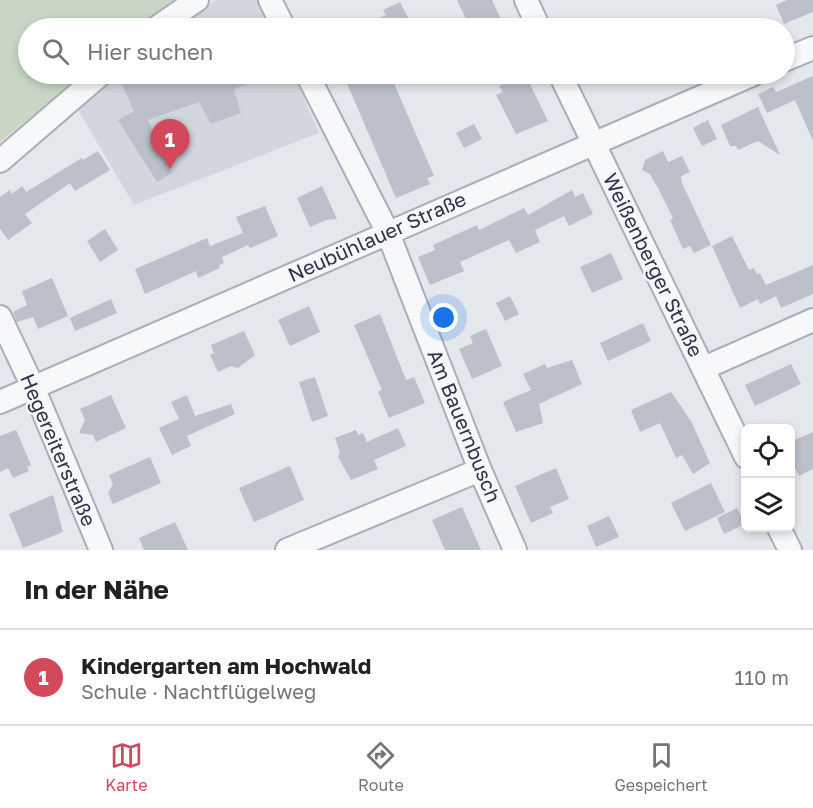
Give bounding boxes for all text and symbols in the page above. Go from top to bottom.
search box [18,18,795,84]
icon: search [39,35,72,68]
text: Hier suchen [87,38,213,65]
pin: 1 [150,120,190,169]
street label: Weißenberger Straße [599,169,709,360]
street label: Neubühlauer Straße [284,186,469,286]
your location [429,303,458,332]
street label: Am Bauernbusch [423,346,507,506]
street label: Hegereiterstraße [16,370,102,529]
map controls [741,424,795,532]
button: locate [741,424,795,478]
button: layers [741,478,795,532]
text: In der Nähe [24,574,169,605]
text: Kindergarten am Hochwald [81,652,371,679]
text: 1 [38,665,49,689]
text: 110 m [735,665,789,689]
text: Schule · Nachtflügelweg [81,679,316,703]
tab: Karte [105,739,147,795]
tab: Route [358,739,404,795]
tab: Gespeichert [614,739,708,795]

